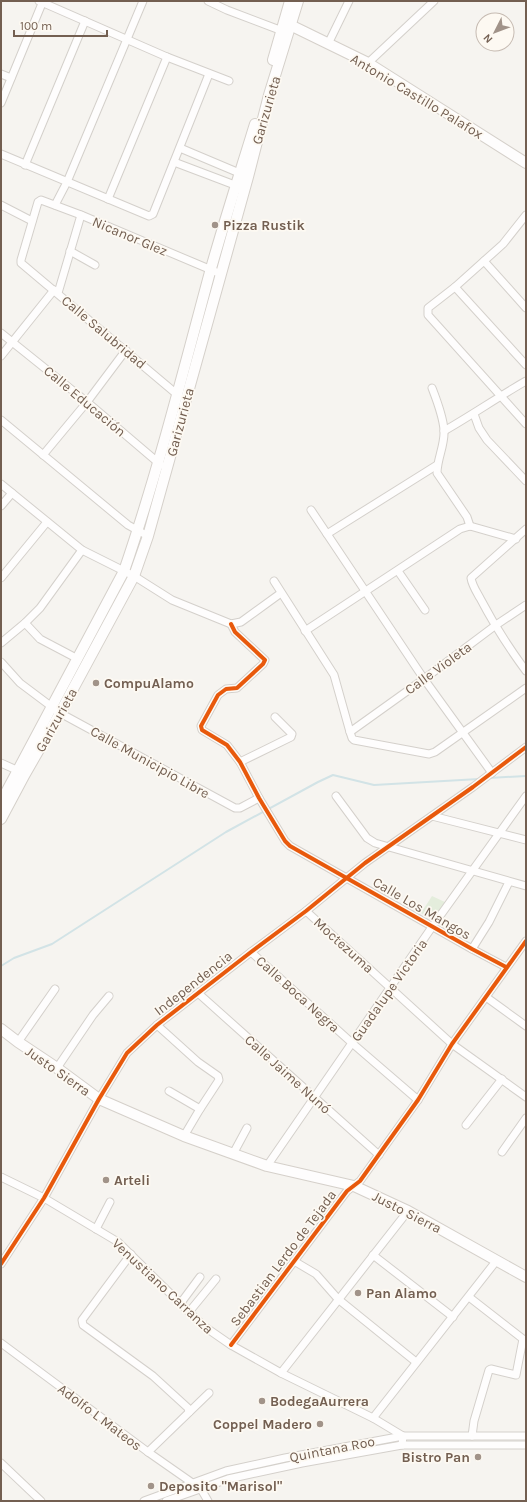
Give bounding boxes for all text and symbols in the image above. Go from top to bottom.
scale bar [14,12,107,38]
north arrow [475,12,515,52]
text: 100 m [20,19,52,33]
text: N [480,31,495,46]
street label: Antonio Castillo Palafox [347,50,486,143]
street label: Garizurieta [249,74,284,146]
street label: Nicanor Glez [90,213,170,260]
place label: Pizza Rustik [223,217,306,234]
marker: Pizza Rustik [210,220,220,230]
street label: Calle Salubridad [58,292,149,373]
street label: Calle Educación [40,362,129,441]
street label: Garizurieta [163,386,198,458]
street label: Calle Violeta [402,638,475,698]
place label: CompuAlamo [104,675,194,692]
marker: CompuAlamo [91,678,101,688]
street label: Garizurieta [32,685,81,755]
street label: Calle Municipio Libre [87,723,212,802]
street label: Calle Los Mangos [370,873,474,943]
street label: Moctezuma [310,914,377,977]
street label: Guadalupe Victoria [348,936,431,1045]
street label: Independencia [151,948,236,1019]
street label: Calle Boca Negra [252,952,343,1036]
street label: Calle Jaime Nunó [241,1031,334,1117]
street label: Justo Sierra [22,1043,93,1100]
place label: Arteli [114,1172,150,1189]
marker: Arteli [101,1175,111,1185]
street label: Sebastian Lerdo de Tejada [227,1187,340,1330]
street label: Justo Sierra [369,1188,444,1237]
street label: Venustiano Carranza [108,1235,217,1338]
place label: Pan Alamo [366,1285,437,1302]
marker: Pan Alamo [353,1288,363,1298]
street label: Adolfo L Mateos [54,1380,145,1454]
place label: BodegaAurrera [270,1393,369,1410]
marker: BodegaAurrera [257,1396,267,1406]
place label: Coppel Madero [213,1416,312,1433]
marker: Coppel Madero [315,1419,325,1429]
street label: Quintana Roo [288,1433,376,1466]
place label: Bistro Pan [401,1449,470,1466]
marker: Bistro Pan [473,1452,483,1462]
place label: Deposito "Marisol" [159,1478,282,1495]
marker: Deposito "Marisol" [146,1481,156,1491]

